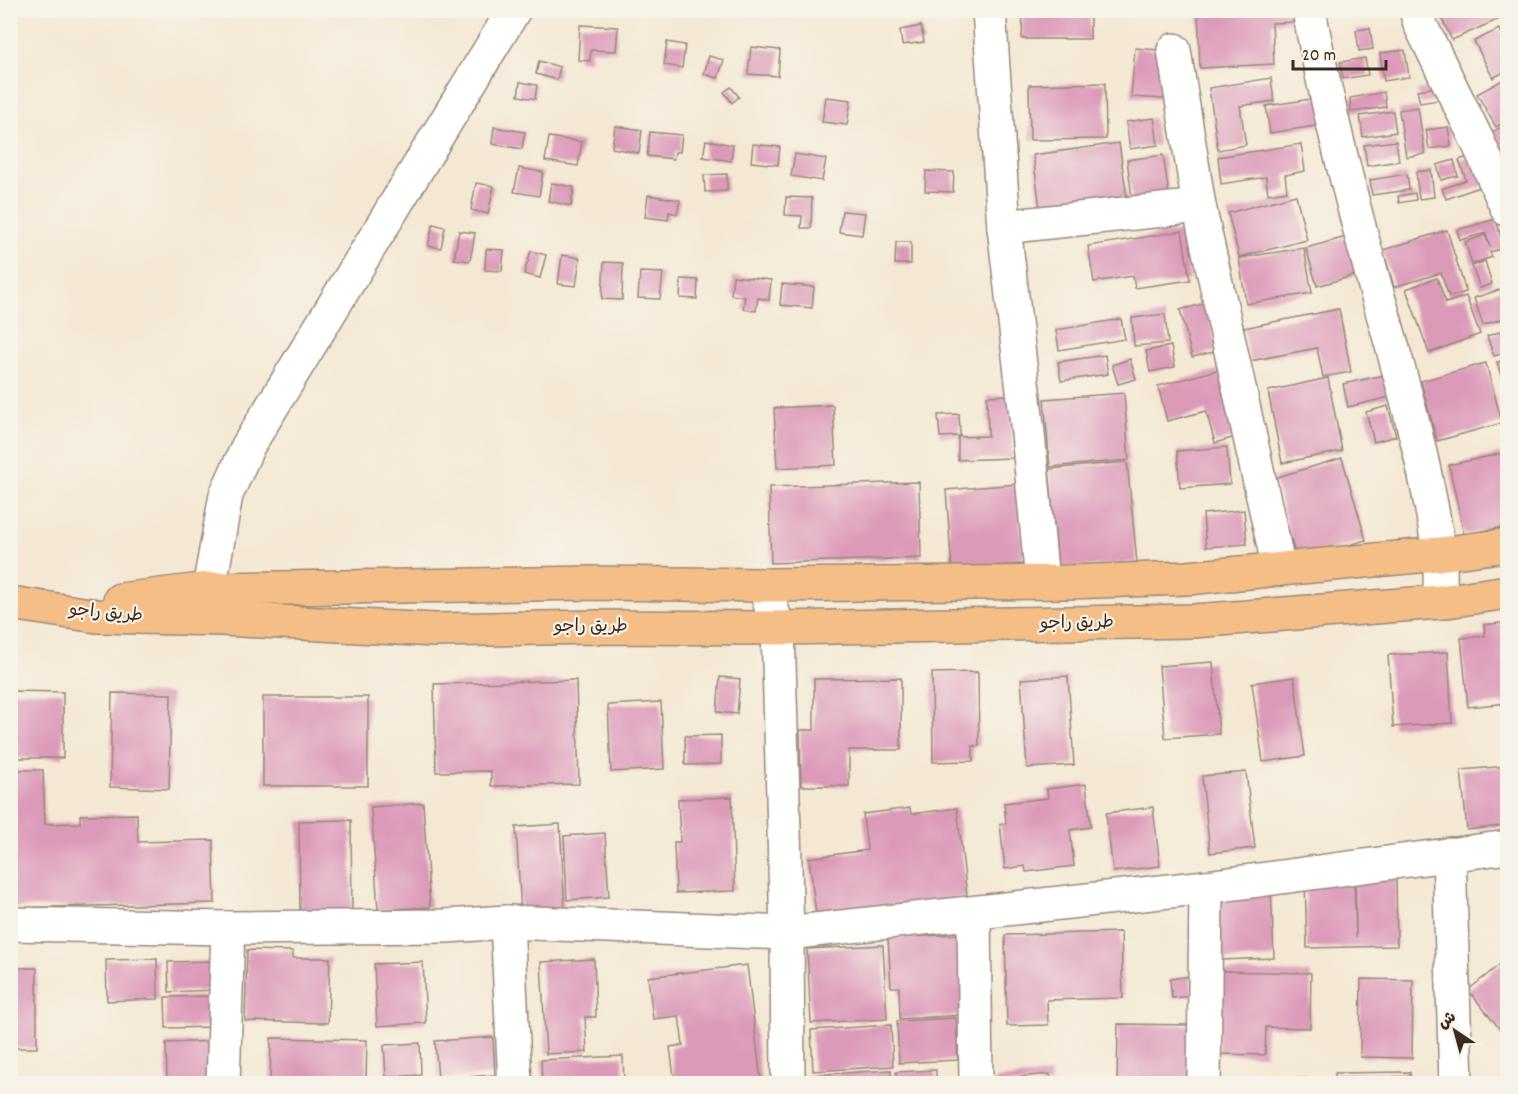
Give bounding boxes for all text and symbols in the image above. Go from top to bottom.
scale bar [1293,33,1386,71]
text: 20 m [1302,44,1336,69]
street label: طريق راجو [66,598,144,630]
street label: طريق راجو [1038,611,1114,637]
street label: طريق راجو [552,615,628,640]
north arrow [1425,1001,1485,1061]
text: ش [1434,1006,1462,1035]

